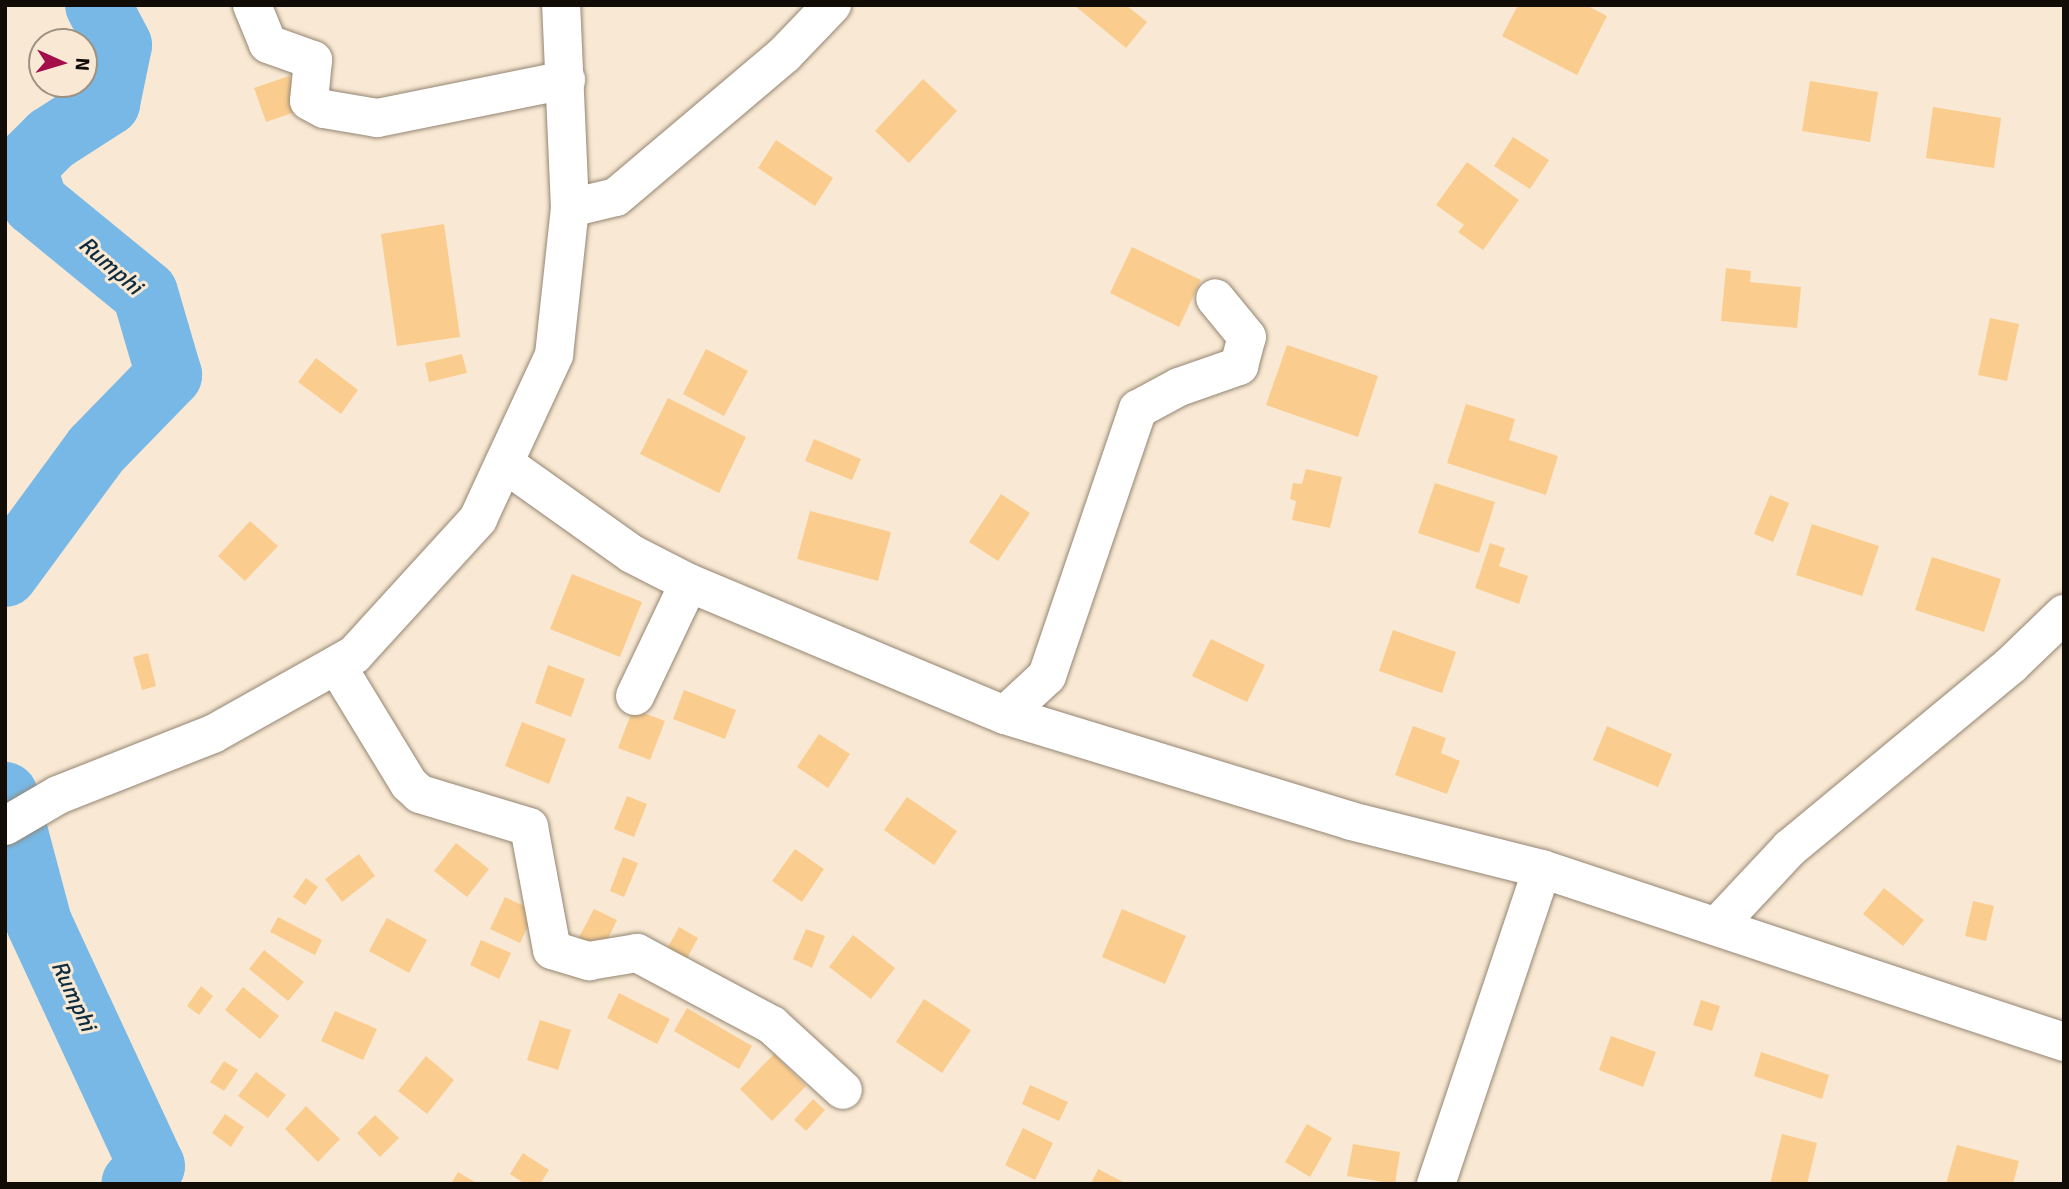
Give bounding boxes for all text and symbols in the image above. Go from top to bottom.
north arrow [28,28,98,98]
text: N [70,57,94,72]
water label: Rumphi [73,231,147,301]
water label: Rumphi [45,956,101,1036]

